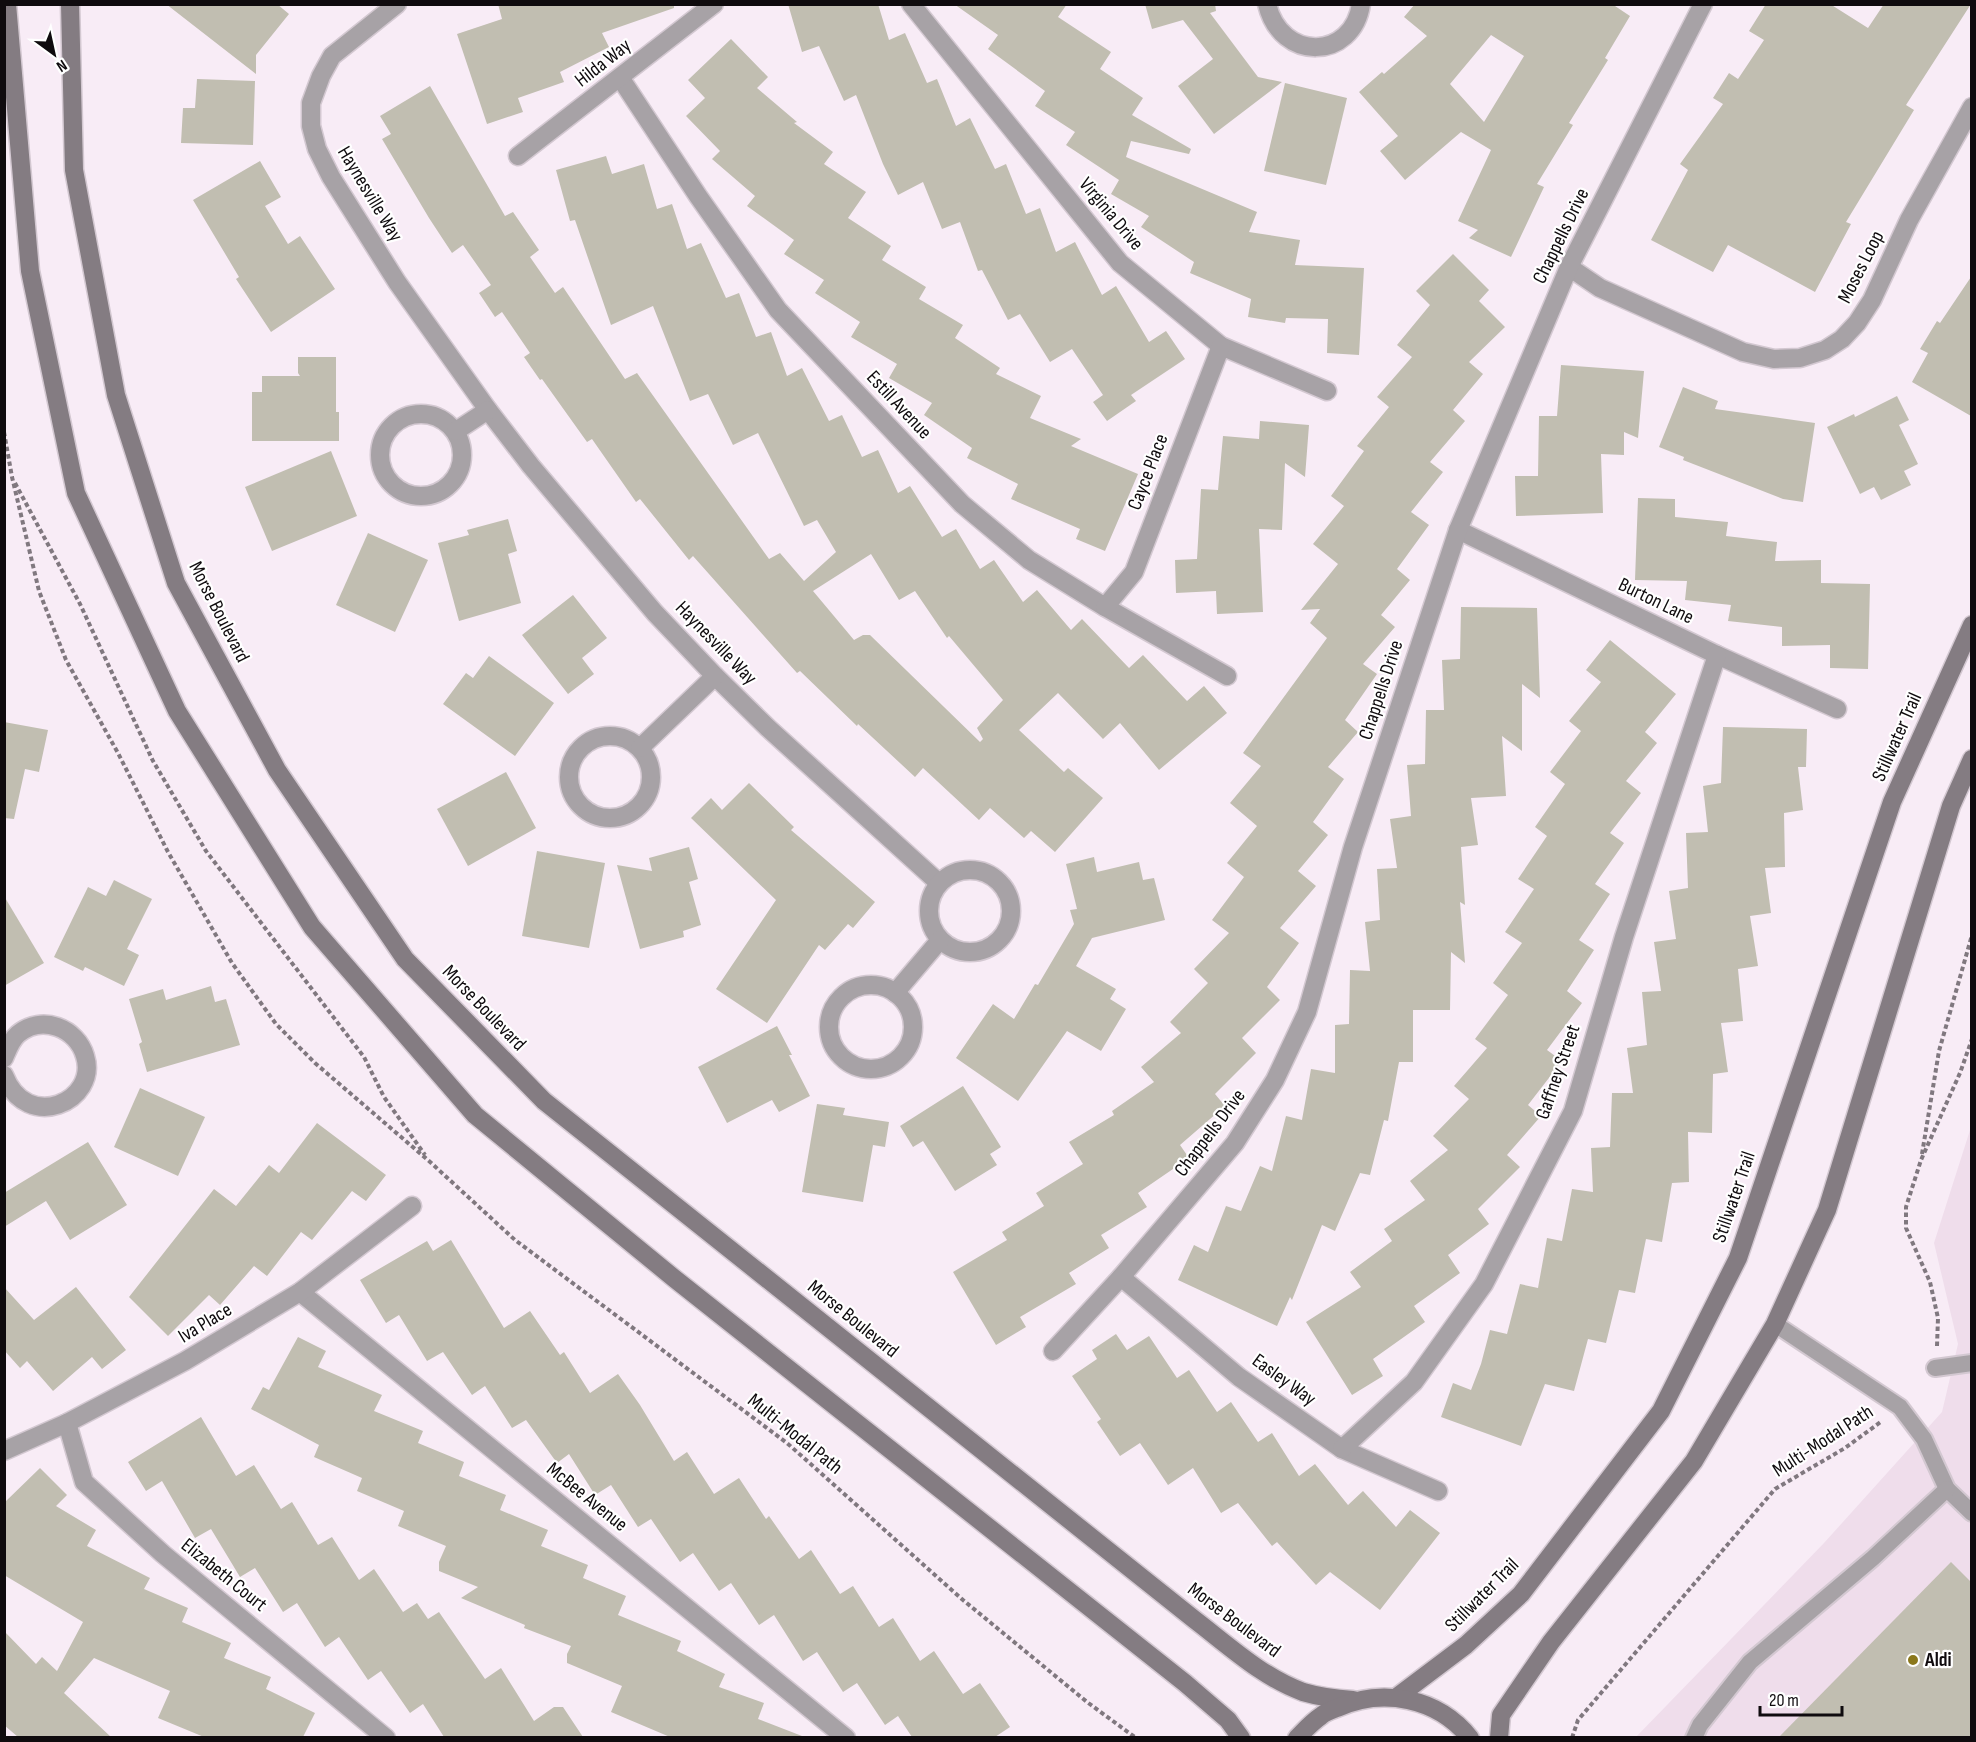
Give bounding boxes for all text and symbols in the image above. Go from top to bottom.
north arrow [24,24,84,84]
street label: Hilda Way [570,33,636,92]
text: N [53,55,70,76]
street label: Haynesville Way [332,142,408,246]
street label: Virginia Drive [1074,173,1148,255]
street label: Chappells Drive [1528,184,1594,288]
street label: Moses Loop [1833,227,1889,307]
street label: Estill Avenue [861,366,937,444]
street label: Cayce Place [1123,431,1173,513]
street label: Morse Boulevard [183,557,255,667]
street label: Burton Lane [1614,572,1698,630]
street label: Haynesville Way [670,596,762,690]
street label: Chappells Drive [1354,637,1408,743]
street label: Stillwater Trail [1867,689,1927,785]
street label: Morse Boulevard [437,960,531,1056]
street label: Gaffney Street [1531,1021,1585,1123]
street label: Chappells Drive [1169,1085,1251,1181]
street label: Stillwater Trail [1707,1148,1761,1246]
street label: Morse Boulevard [803,1275,903,1363]
street label: Iva Place [174,1298,236,1348]
street label: Easley Way [1247,1349,1321,1411]
street label: Multi-Modal Path [743,1389,847,1479]
street label: Multi-Modal Path [1768,1400,1878,1482]
street label: McBee Avenue [542,1457,632,1537]
street label: Elizabeth Court [176,1533,272,1617]
street label: Stillwater Trail [1440,1553,1524,1637]
street label: Morse Boulevard [1183,1577,1285,1663]
place label: Aldi [1924,1648,1952,1672]
marker: Aldi [1906,1653,1920,1667]
scale bar [1760,1679,1842,1717]
text: 20 m [1769,1690,1799,1711]

